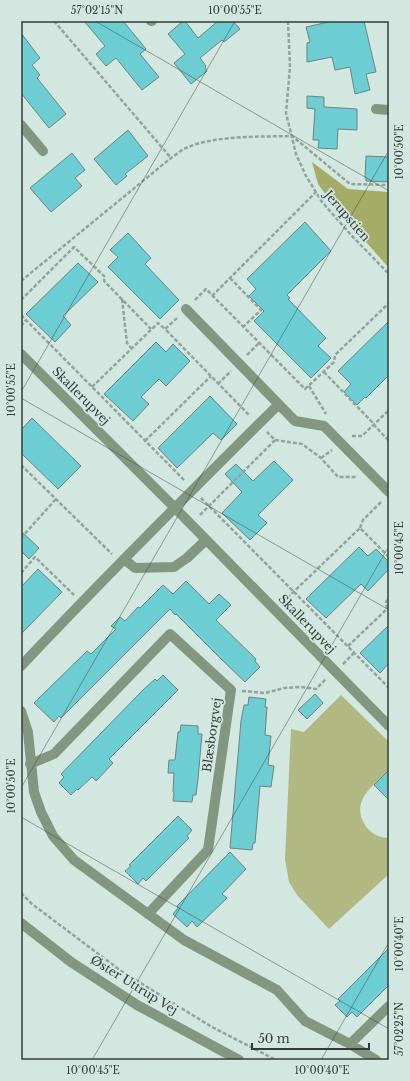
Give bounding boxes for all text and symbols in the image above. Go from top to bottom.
text: 57°02'15"N [71,4,123,17]
text: 10°00'55"E [208,4,262,17]
text: 10°00'50"E [393,124,406,180]
street label: Jerupstien [320,186,374,244]
text: 10°00'55"E [5,363,18,417]
street label: Skallerupvej [49,364,113,428]
text: 10°00'45"E [393,521,406,575]
street label: Skallerupvej [276,591,339,656]
street label: Blæsborgvej [199,697,224,773]
text: 10°00'50"E [5,758,18,814]
text: 10°00'40"E [393,916,406,972]
street label: Øster Uttrup Vej [88,952,181,1017]
text: 57°02'25"N [393,1002,406,1056]
scale bar [252,1025,369,1051]
text: 50 m [258,1031,290,1046]
text: 10°00'45"E [66,1064,120,1077]
text: 10°00'40"E [294,1064,350,1077]

